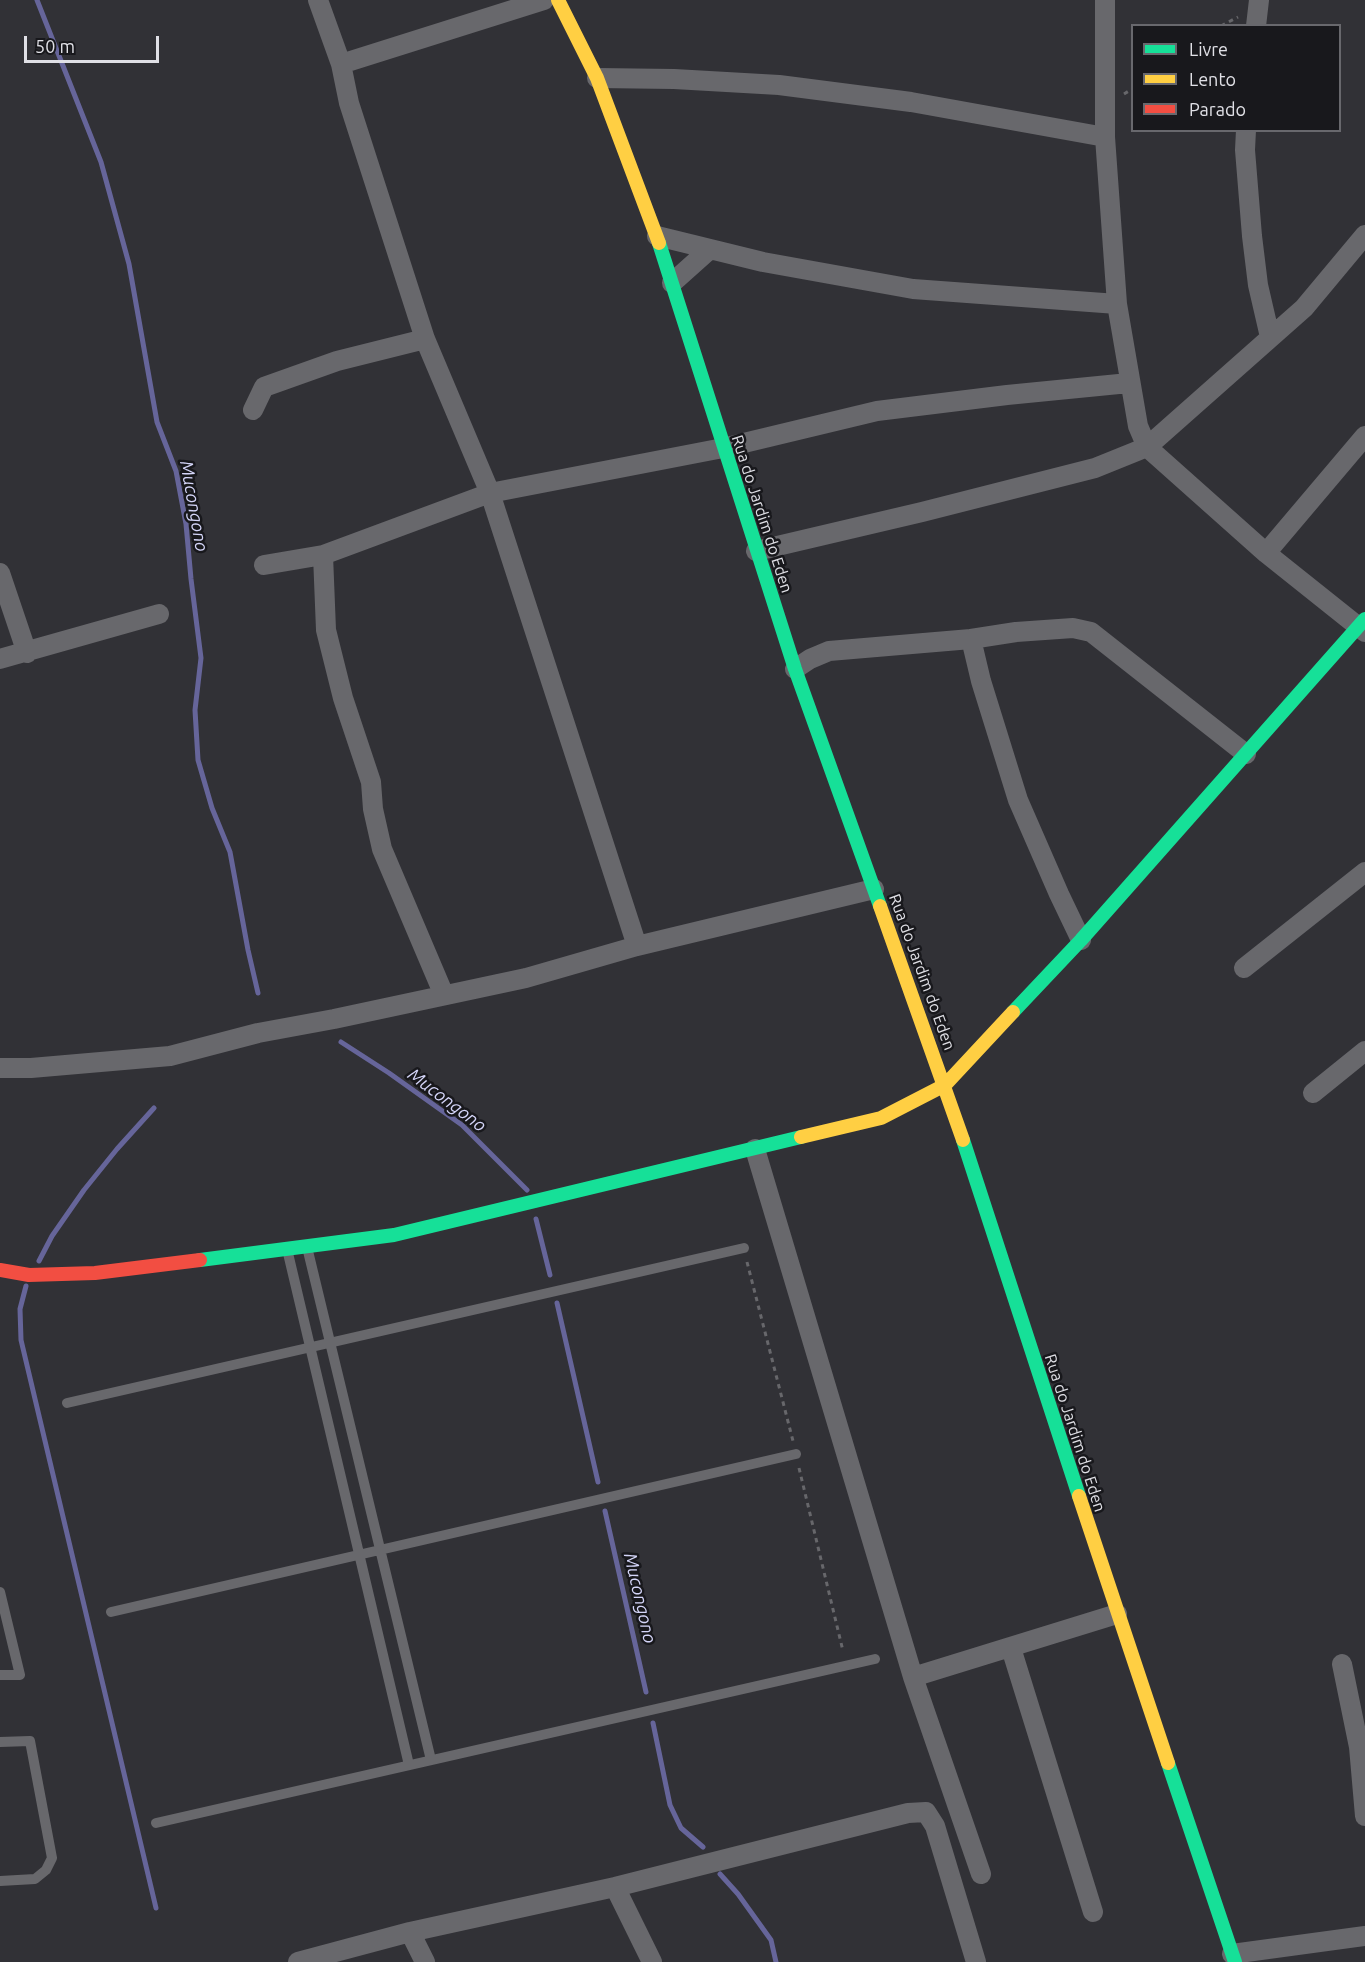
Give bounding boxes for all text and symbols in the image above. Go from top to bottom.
scale bar [27,24,162,62]
legend [1131,24,1341,132]
text: 50 m [35,36,75,56]
text: Livre [1189,39,1228,59]
text: Lento [1189,69,1236,89]
text: Parado [1189,99,1246,119]
street label: Rua do Jardim do Eden [727,433,797,595]
water label: Mucongono [175,459,213,553]
street label: Rua do Jardim do Eden [885,891,959,1053]
water label: Mucongono [404,1064,490,1136]
street label: Rua do Jardim do Eden [1040,1352,1110,1514]
water label: Mucongono [619,1551,661,1645]

